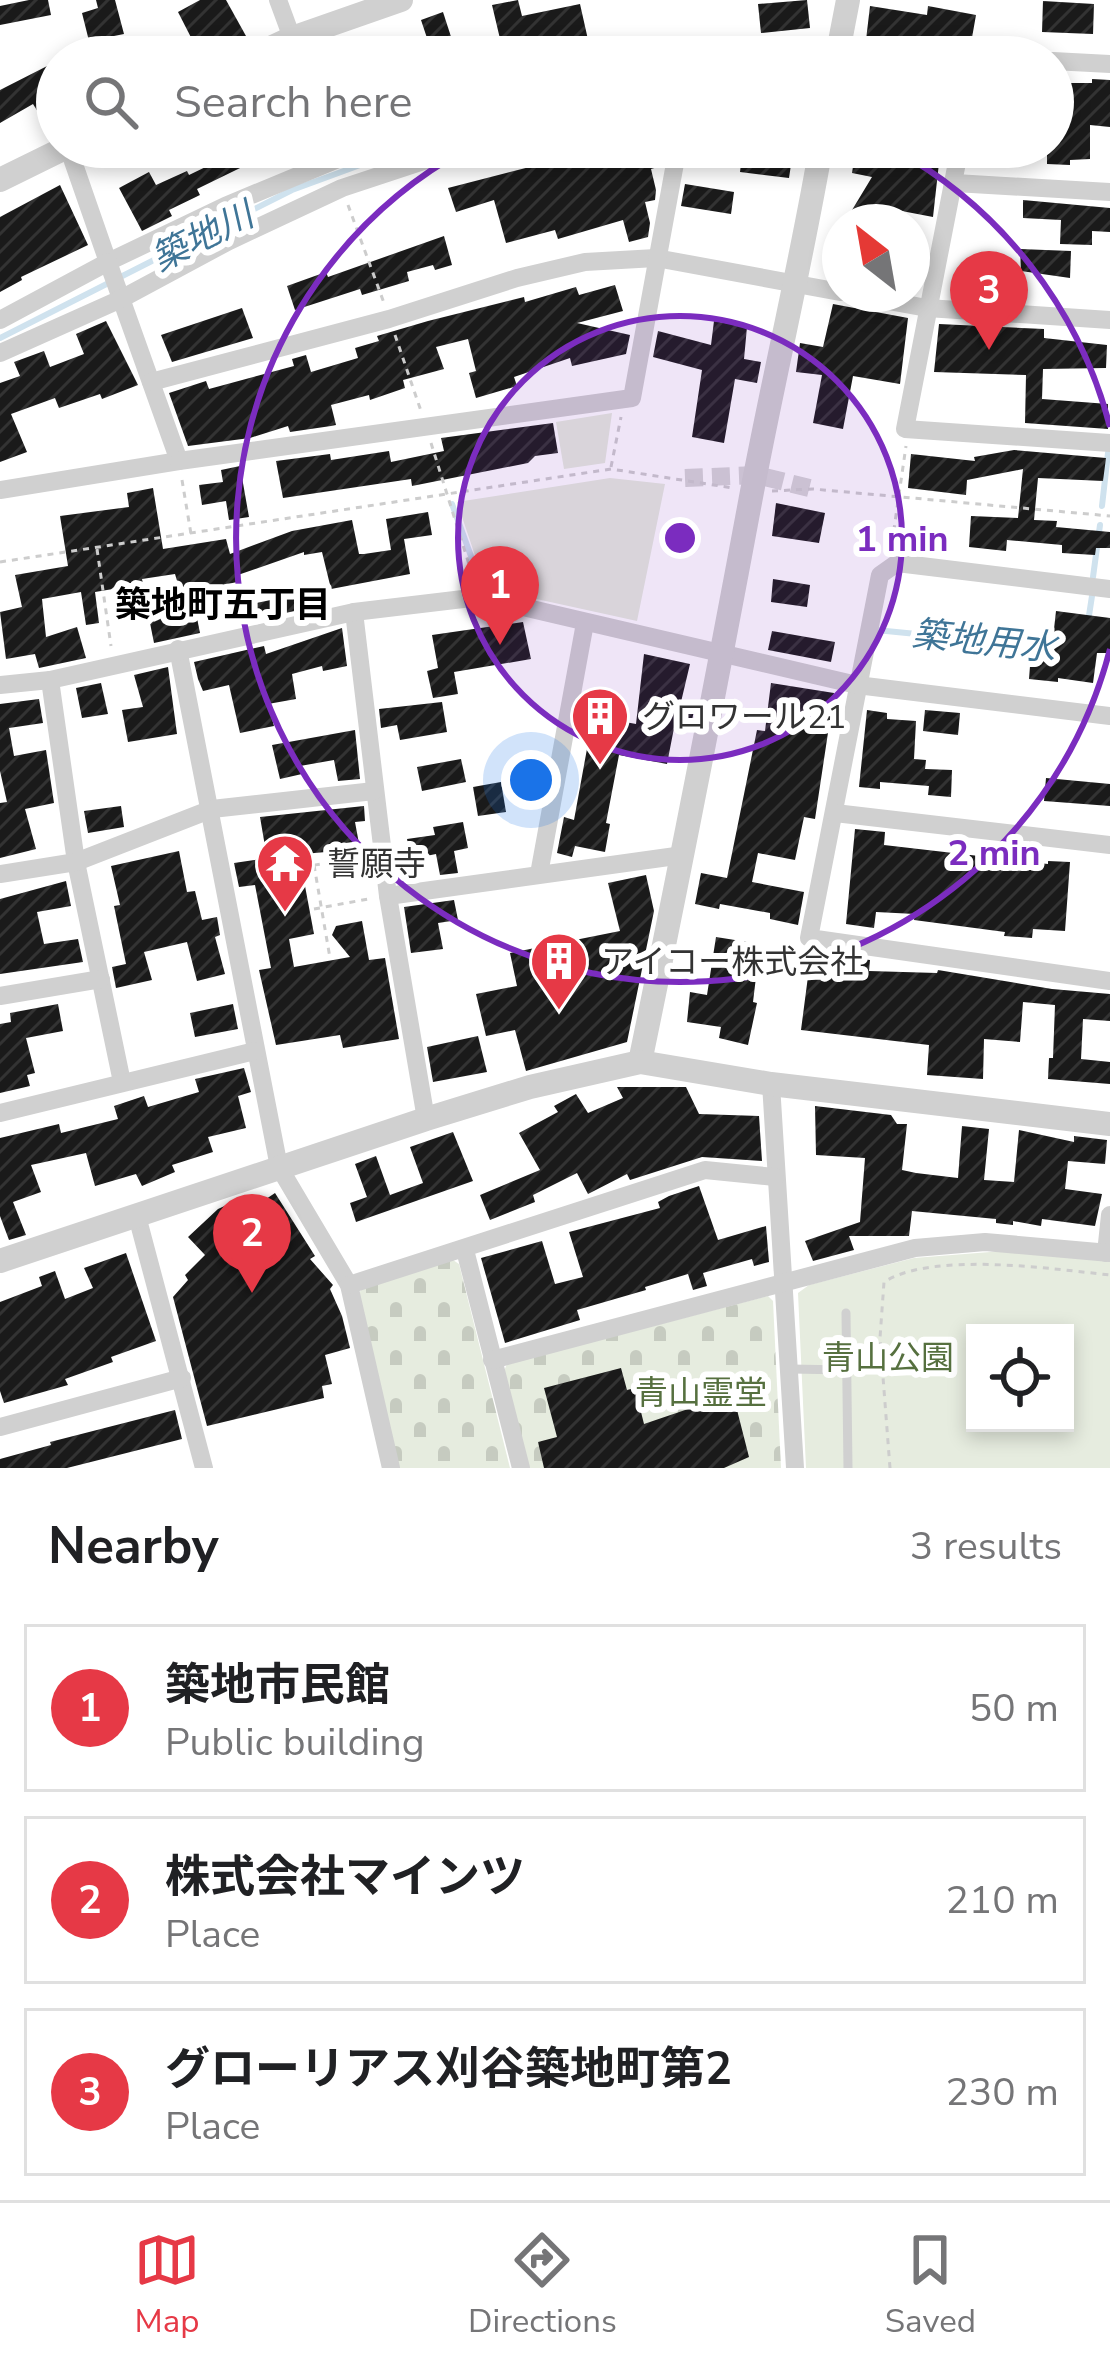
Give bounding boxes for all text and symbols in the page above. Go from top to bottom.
search box [36,36,1074,168]
icon: search [78,69,144,135]
text: Search here [174,72,413,133]
water label: 築地川 [143,189,265,284]
north arrow [822,204,930,312]
pin: 3 [950,251,1028,350]
text: 1 min [855,515,949,564]
centre of rings [659,517,701,559]
pin: 1 [461,546,539,645]
district label: 築地町五丁目 [115,581,331,630]
water label: 築地用水 [910,610,1062,674]
building icon: グロワール21 [569,685,631,767]
place label: グロワール21 [642,695,847,740]
your location [501,750,561,810]
text: 2 min [947,829,1041,878]
temple icon: 誓願寺 [254,832,316,914]
place label: 誓願寺 [327,842,426,887]
building icon: アイコー株式会社 [528,930,590,1012]
place label: アイコー株式会社 [601,940,863,985]
pin: 2 [213,1194,291,1293]
map controls [966,1324,1074,1432]
button: locate [966,1324,1074,1432]
park label: 青山公園 [822,1336,954,1381]
park label: 青山霊堂 [635,1371,767,1416]
text: Nearby [48,1511,219,1581]
text: 3 results [910,1520,1062,1573]
text: 築地市民館 [165,1655,390,1716]
text: 1 [78,1682,102,1735]
text: 50 m [969,1682,1059,1735]
text: Public building [165,1716,425,1769]
text: 株式会社マインツ [165,1847,525,1908]
text: 2 [78,1874,102,1927]
text: 210 m [945,1874,1059,1927]
text: Place [165,1908,260,1961]
text: グローリアス刈谷築地町第2 [165,2039,732,2100]
text: 3 [78,2066,102,2119]
text: 230 m [945,2066,1059,2119]
text: Place [165,2100,260,2153]
tab: Map [134,2227,200,2344]
tab: Directions [468,2227,617,2344]
tab: Saved [885,2227,976,2344]

